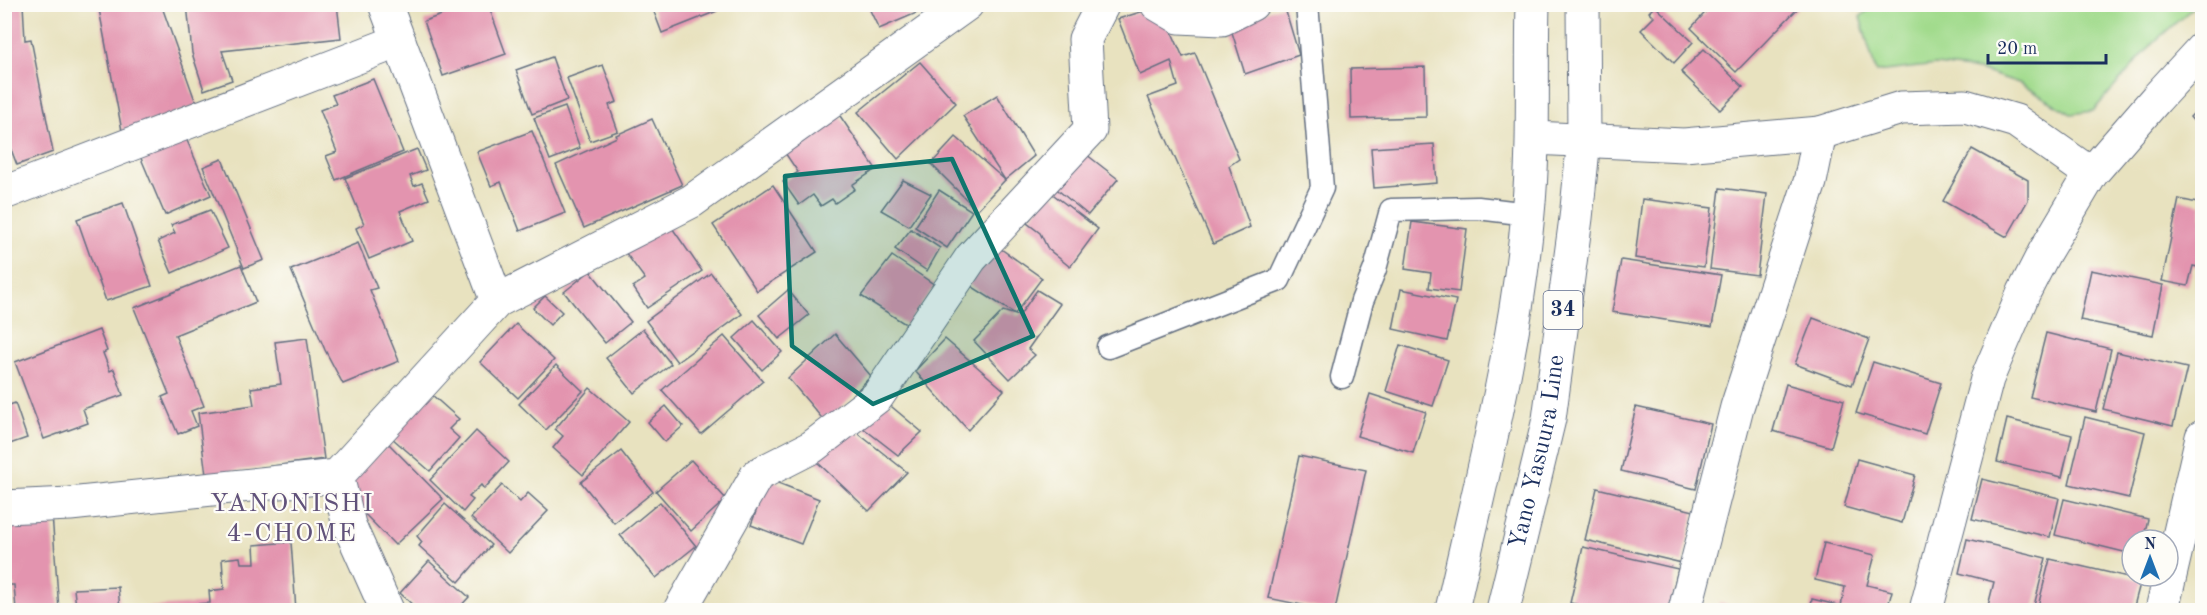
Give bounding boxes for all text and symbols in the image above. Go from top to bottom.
scale bar [1988,27,2106,65]
text: 20 m [1997,40,2037,58]
road number: 34 [1544,291,1582,329]
street label: Yano Yasuura Line [1506,353,1570,552]
district label: YANONISHI 4-CHOME [210,491,374,547]
north arrow [2120,528,2180,588]
text: N [2144,537,2157,553]

